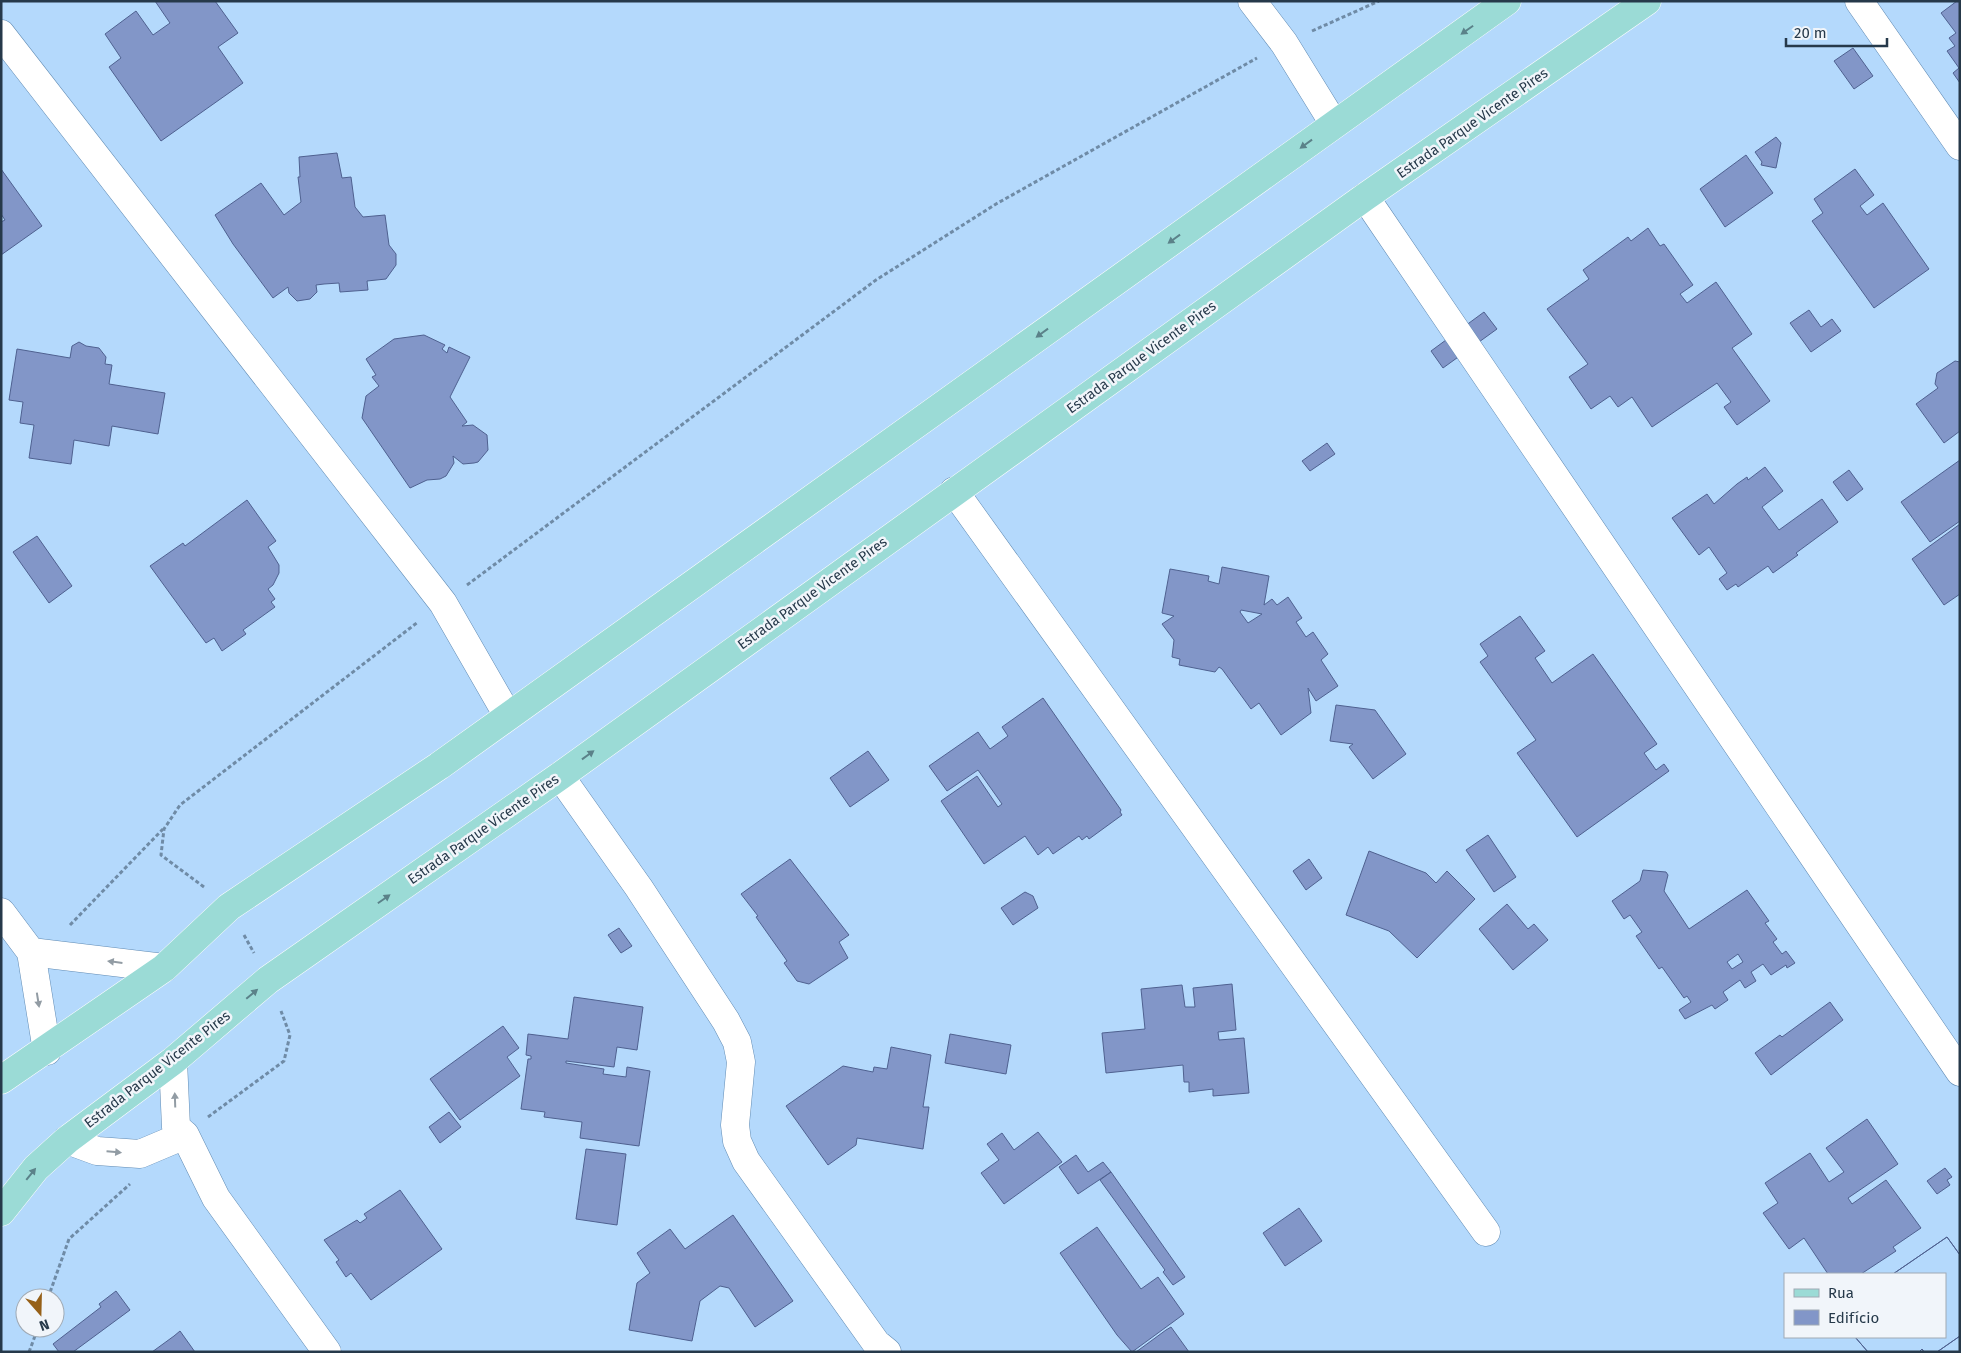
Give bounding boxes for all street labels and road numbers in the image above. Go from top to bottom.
street label: Estrada Parque Vicente Pires [1393,64,1551,182]
street label: Estrada Parque Vicente Pires [1063,297,1220,417]
street label: Estrada Parque Vicente Pires [734,533,891,653]
street label: Estrada Parque Vicente Pires [404,770,562,888]
street label: Estrada Parque Vicente Pires [81,1007,234,1132]

